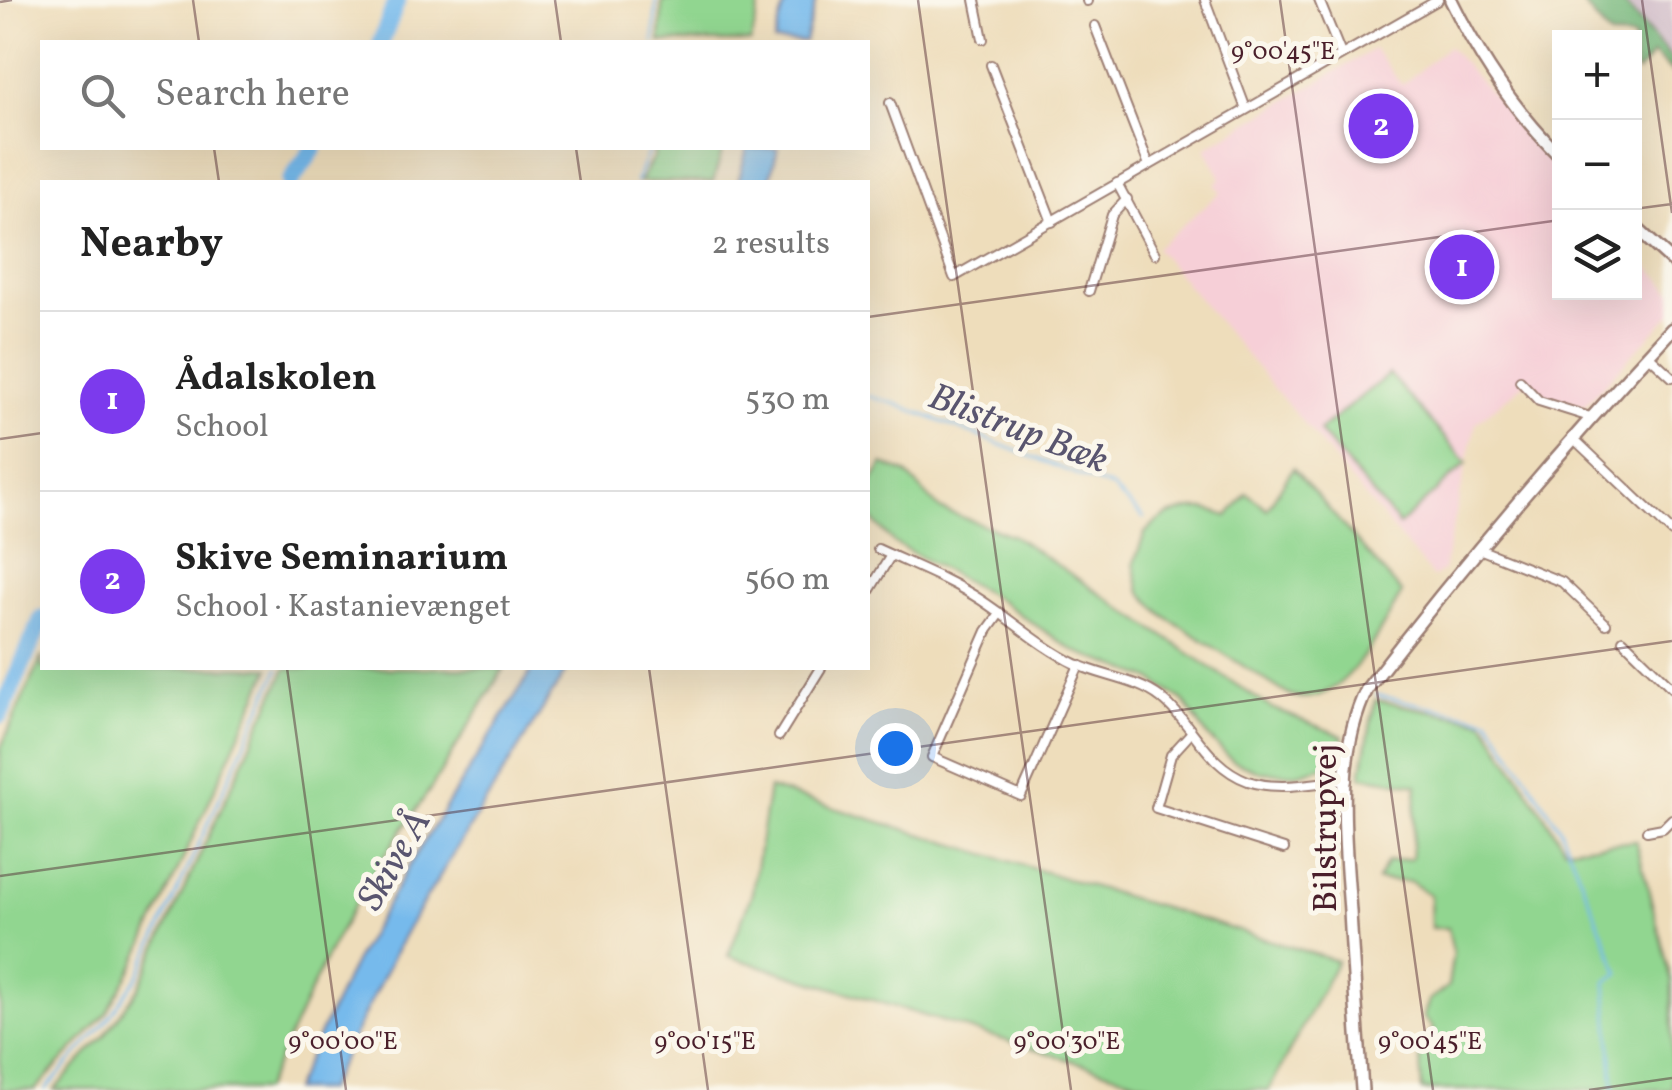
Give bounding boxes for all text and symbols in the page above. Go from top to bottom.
map controls [1552,30,1642,300]
button: + [1552,30,1642,120]
text: 9°00'45"E [1231,35,1335,70]
search box [40,40,870,150]
icon: search [75,68,130,123]
text: Search here [155,69,350,122]
pin: 2 [1348,88,1414,164]
button: − [1552,120,1642,210]
button: layers [1552,210,1642,300]
text: Nearby [80,216,223,275]
text: 2 results [712,223,830,267]
pin: 1 [1430,230,1494,304]
text: Ådalskolen [175,353,377,406]
water label: Blistrup Bæk [920,372,1115,489]
text: 1 [106,379,119,423]
text: 530 m [745,379,830,423]
text: School [175,406,269,450]
text: Skive Seminarium [175,533,508,586]
text: 2 [104,559,121,603]
text: 560 m [744,559,830,603]
text: School · Kastanievænget [175,586,511,630]
your location [870,723,921,774]
street label: Bilstrupvej [1303,744,1351,912]
water label: Skive Å [346,800,446,921]
text: 9°00'00"E [288,1025,398,1060]
text: 9°00'15"E [654,1025,756,1060]
text: 9°00'30"E [1014,1025,1120,1060]
text: 9°00'45"E [1378,1025,1482,1060]

